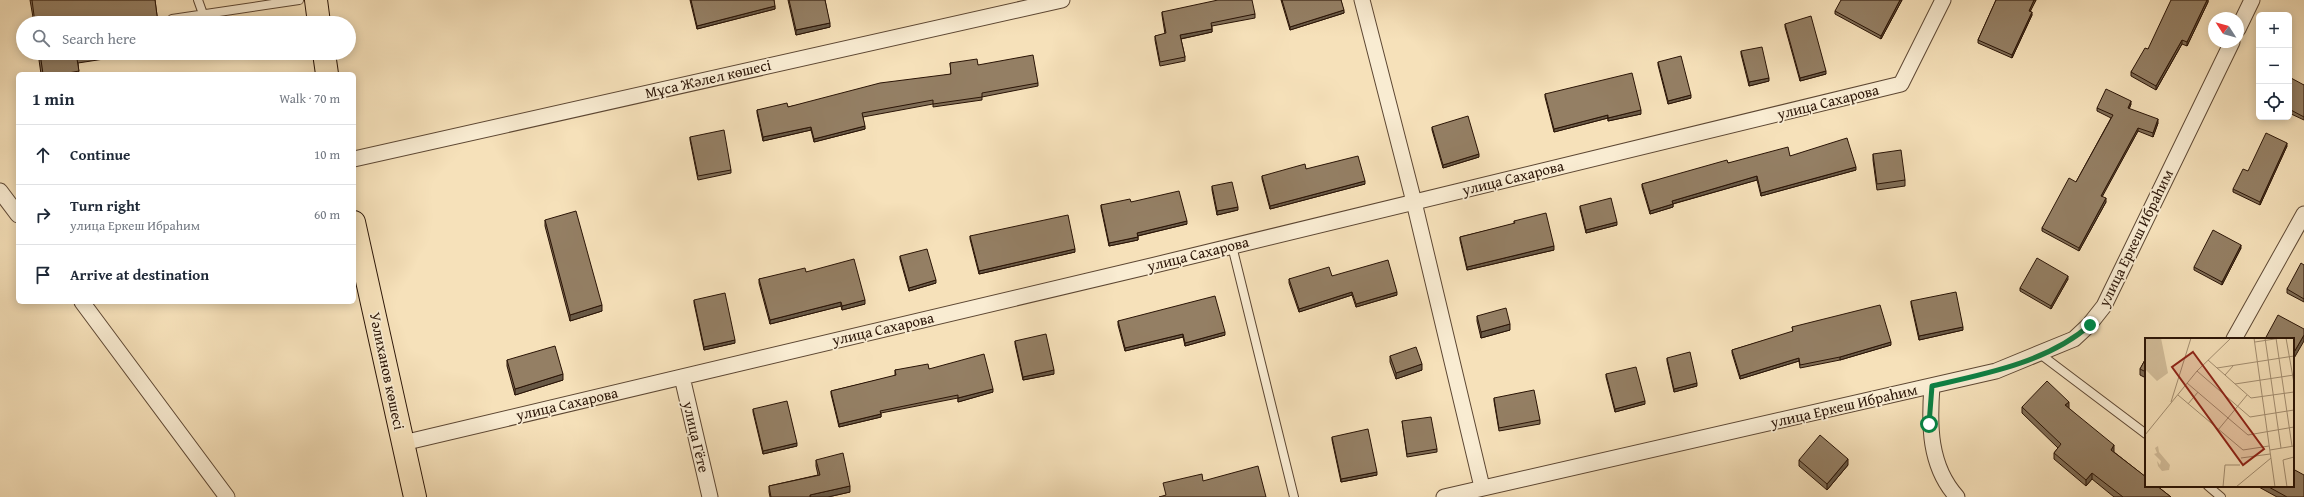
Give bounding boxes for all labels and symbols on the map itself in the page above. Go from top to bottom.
north arrow [2208,12,2244,48]
street label: Мұса Жәлел көшесі [643,54,773,103]
street label: улица Сахарова [1774,79,1882,125]
street label: улица Сахарова [1459,155,1567,201]
street label: улица Еркеш Ибраһим [2093,165,2178,311]
street label: улица Сахарова [1144,231,1252,277]
street label: улица Сахарова [829,306,937,351]
street label: Уәлиханов көшесі [365,310,410,432]
route end [2081,316,2099,334]
inset map [2145,338,2294,487]
street label: улица Еркеш Ибраһим [1767,378,1920,433]
street label: улица Сахарова [513,381,621,426]
street label: улица Гёте [678,398,715,475]
route start [1920,415,1938,433]

